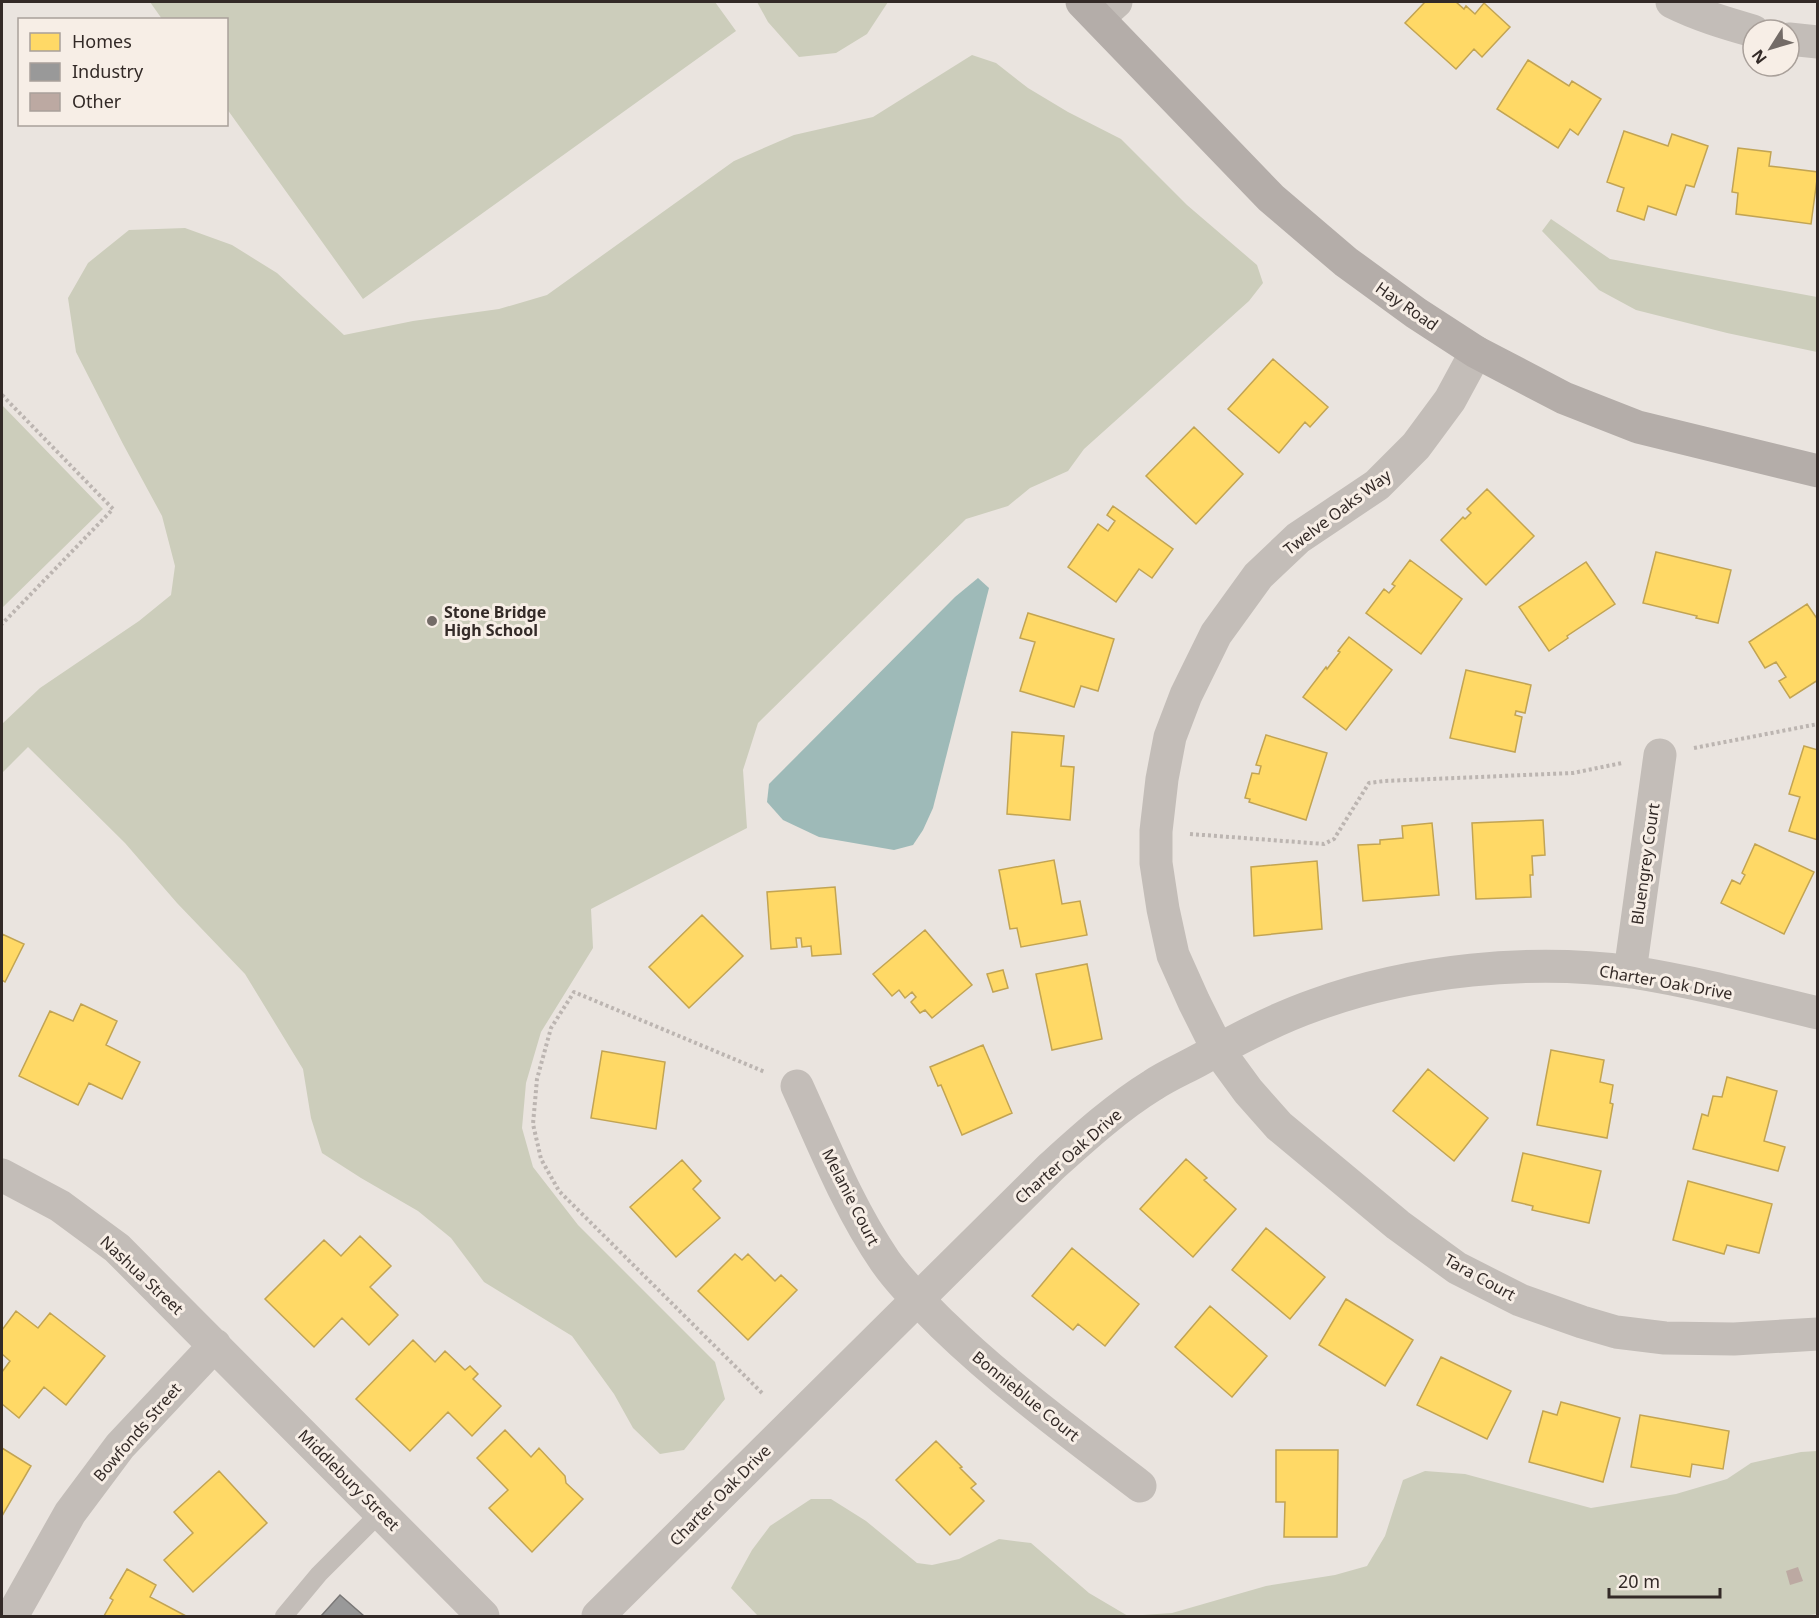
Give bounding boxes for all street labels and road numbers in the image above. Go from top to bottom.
street label: Hay Road [1371,276,1443,336]
street label: Twelve Oaks Way [1279,464,1396,560]
street label: Bluengrey Court [1626,802,1664,926]
street label: Charter Oak Drive [1598,959,1734,1005]
street label: Charter Oak Drive [1010,1103,1126,1209]
street label: Melanie Court [817,1145,885,1249]
street label: Nashua Street [96,1231,189,1319]
street label: Tara Court [1441,1248,1520,1306]
street label: Bonnieblue Court [968,1346,1084,1446]
street label: Bowfonds Street [88,1378,186,1486]
street label: Middlebury Street [294,1425,405,1536]
street label: Charter Oak Drive [665,1440,775,1550]

